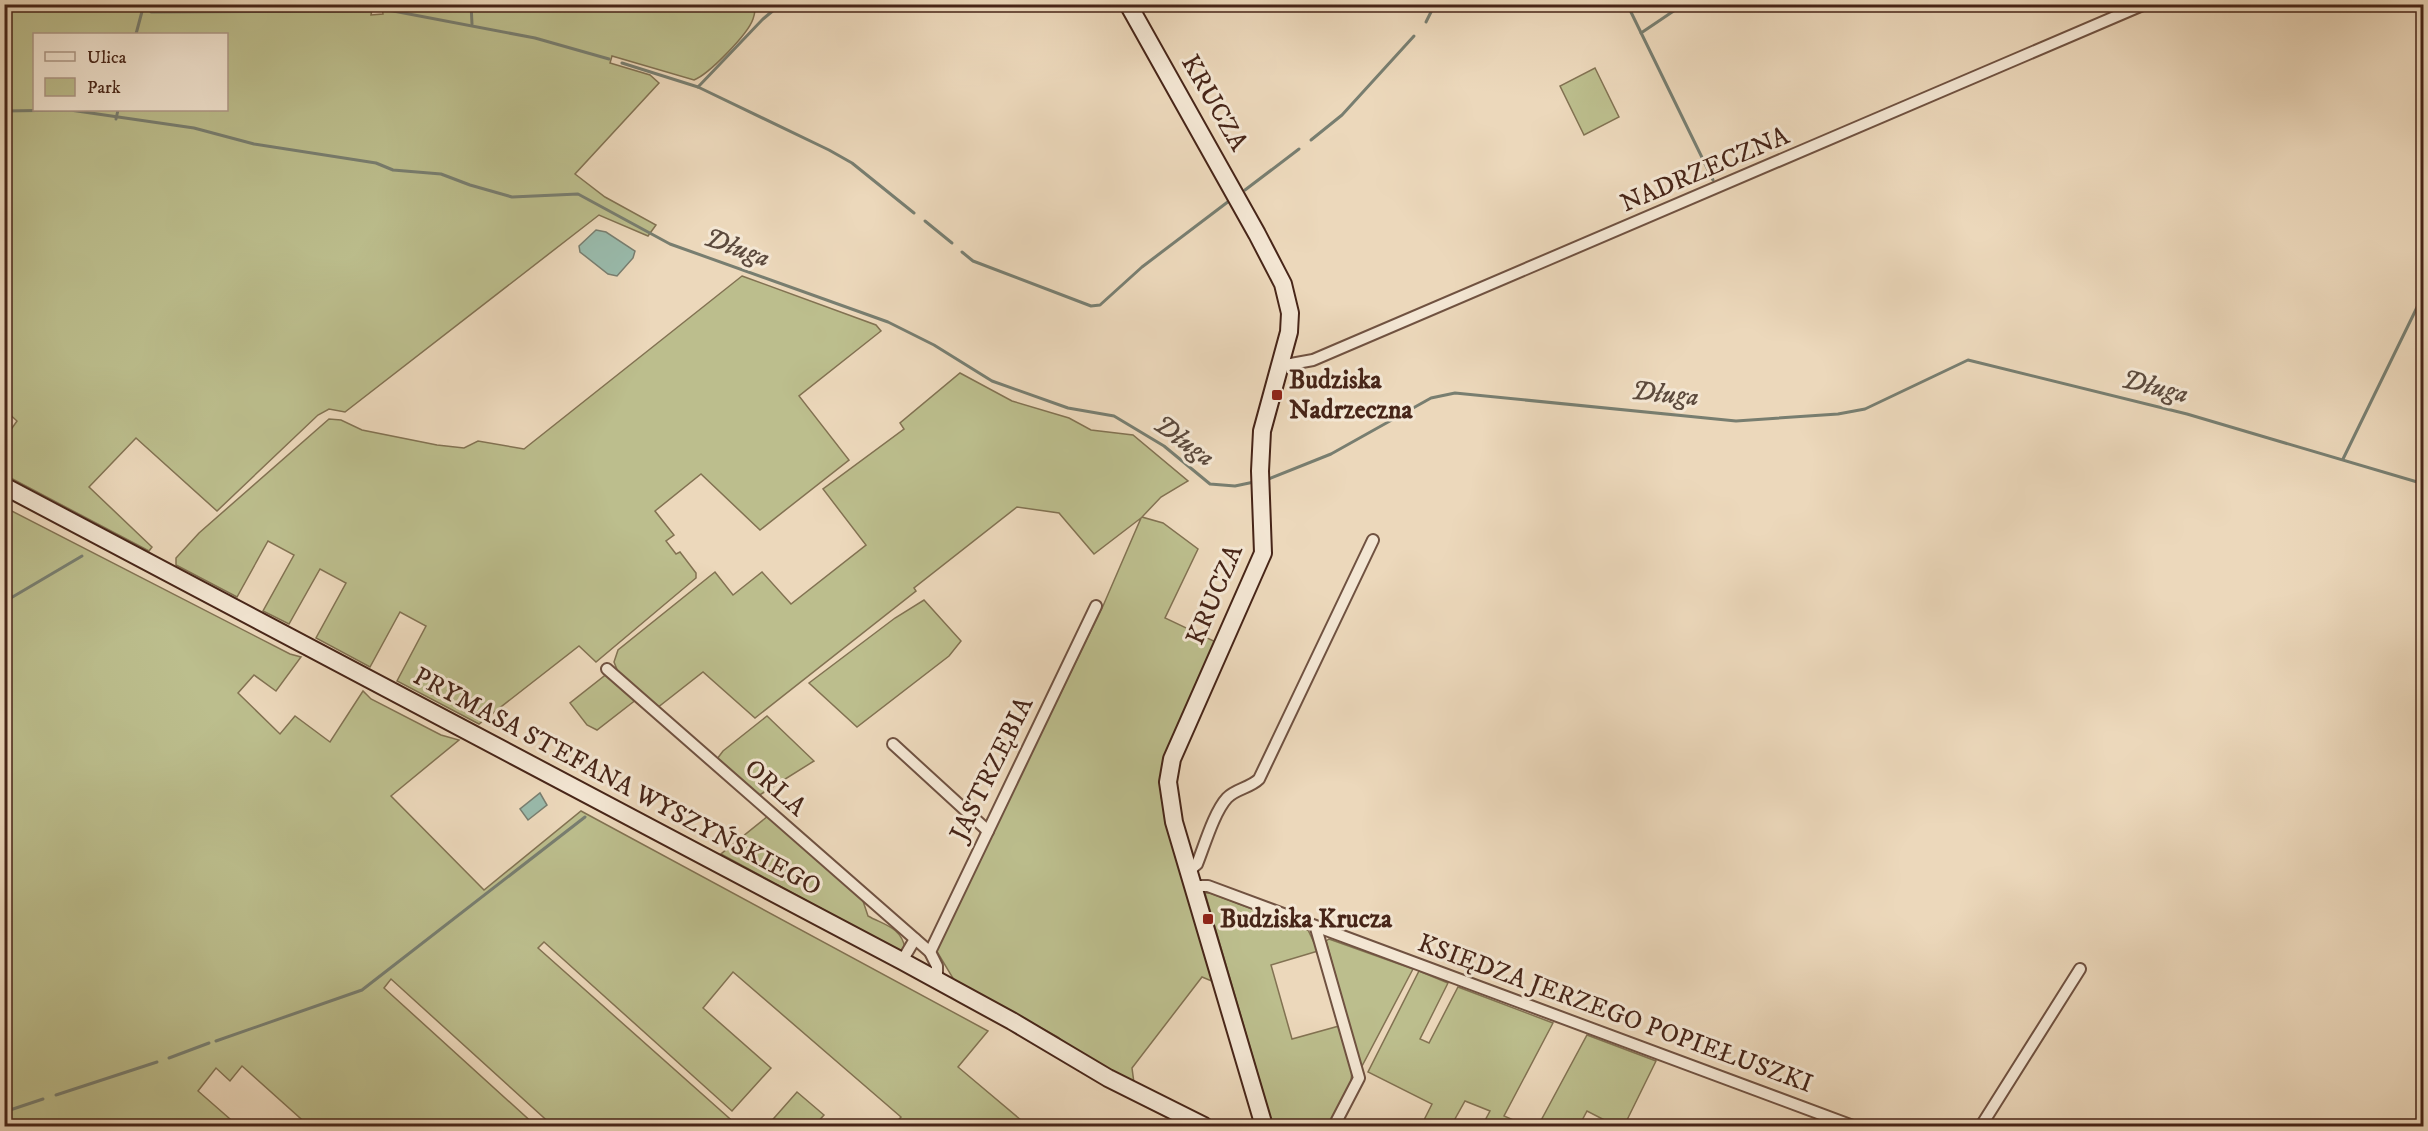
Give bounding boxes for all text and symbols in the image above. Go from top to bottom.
legend [33,33,228,111]
text: Ulica [87,47,127,69]
street label: KRUCZA [1173,49,1255,157]
text: Park [87,77,121,99]
street label: NADRZECZNA [1616,119,1795,220]
water label: Długa [699,220,775,276]
water label: Długa [2118,362,2192,412]
place label: Budziska Nadrzeczna [1289,364,1414,427]
water label: Długa [1630,374,1700,414]
marker: Budziska Nadrzeczna [1270,388,1284,402]
water label: Długa [1147,407,1221,475]
street label: KRUCZA [1179,540,1251,650]
street label: PRYMASA STEFANA WYSZYŃSKIEGO [407,659,827,904]
street label: JASTRZĘBIA [942,691,1041,848]
street label: ORLA [737,752,813,824]
place label: Budziska Krucza [1220,903,1393,936]
marker: Budziska Krucza [1201,912,1215,926]
street label: KSIĘDZA JERZEGO POPIEŁUSZKI [1413,927,1817,1101]

